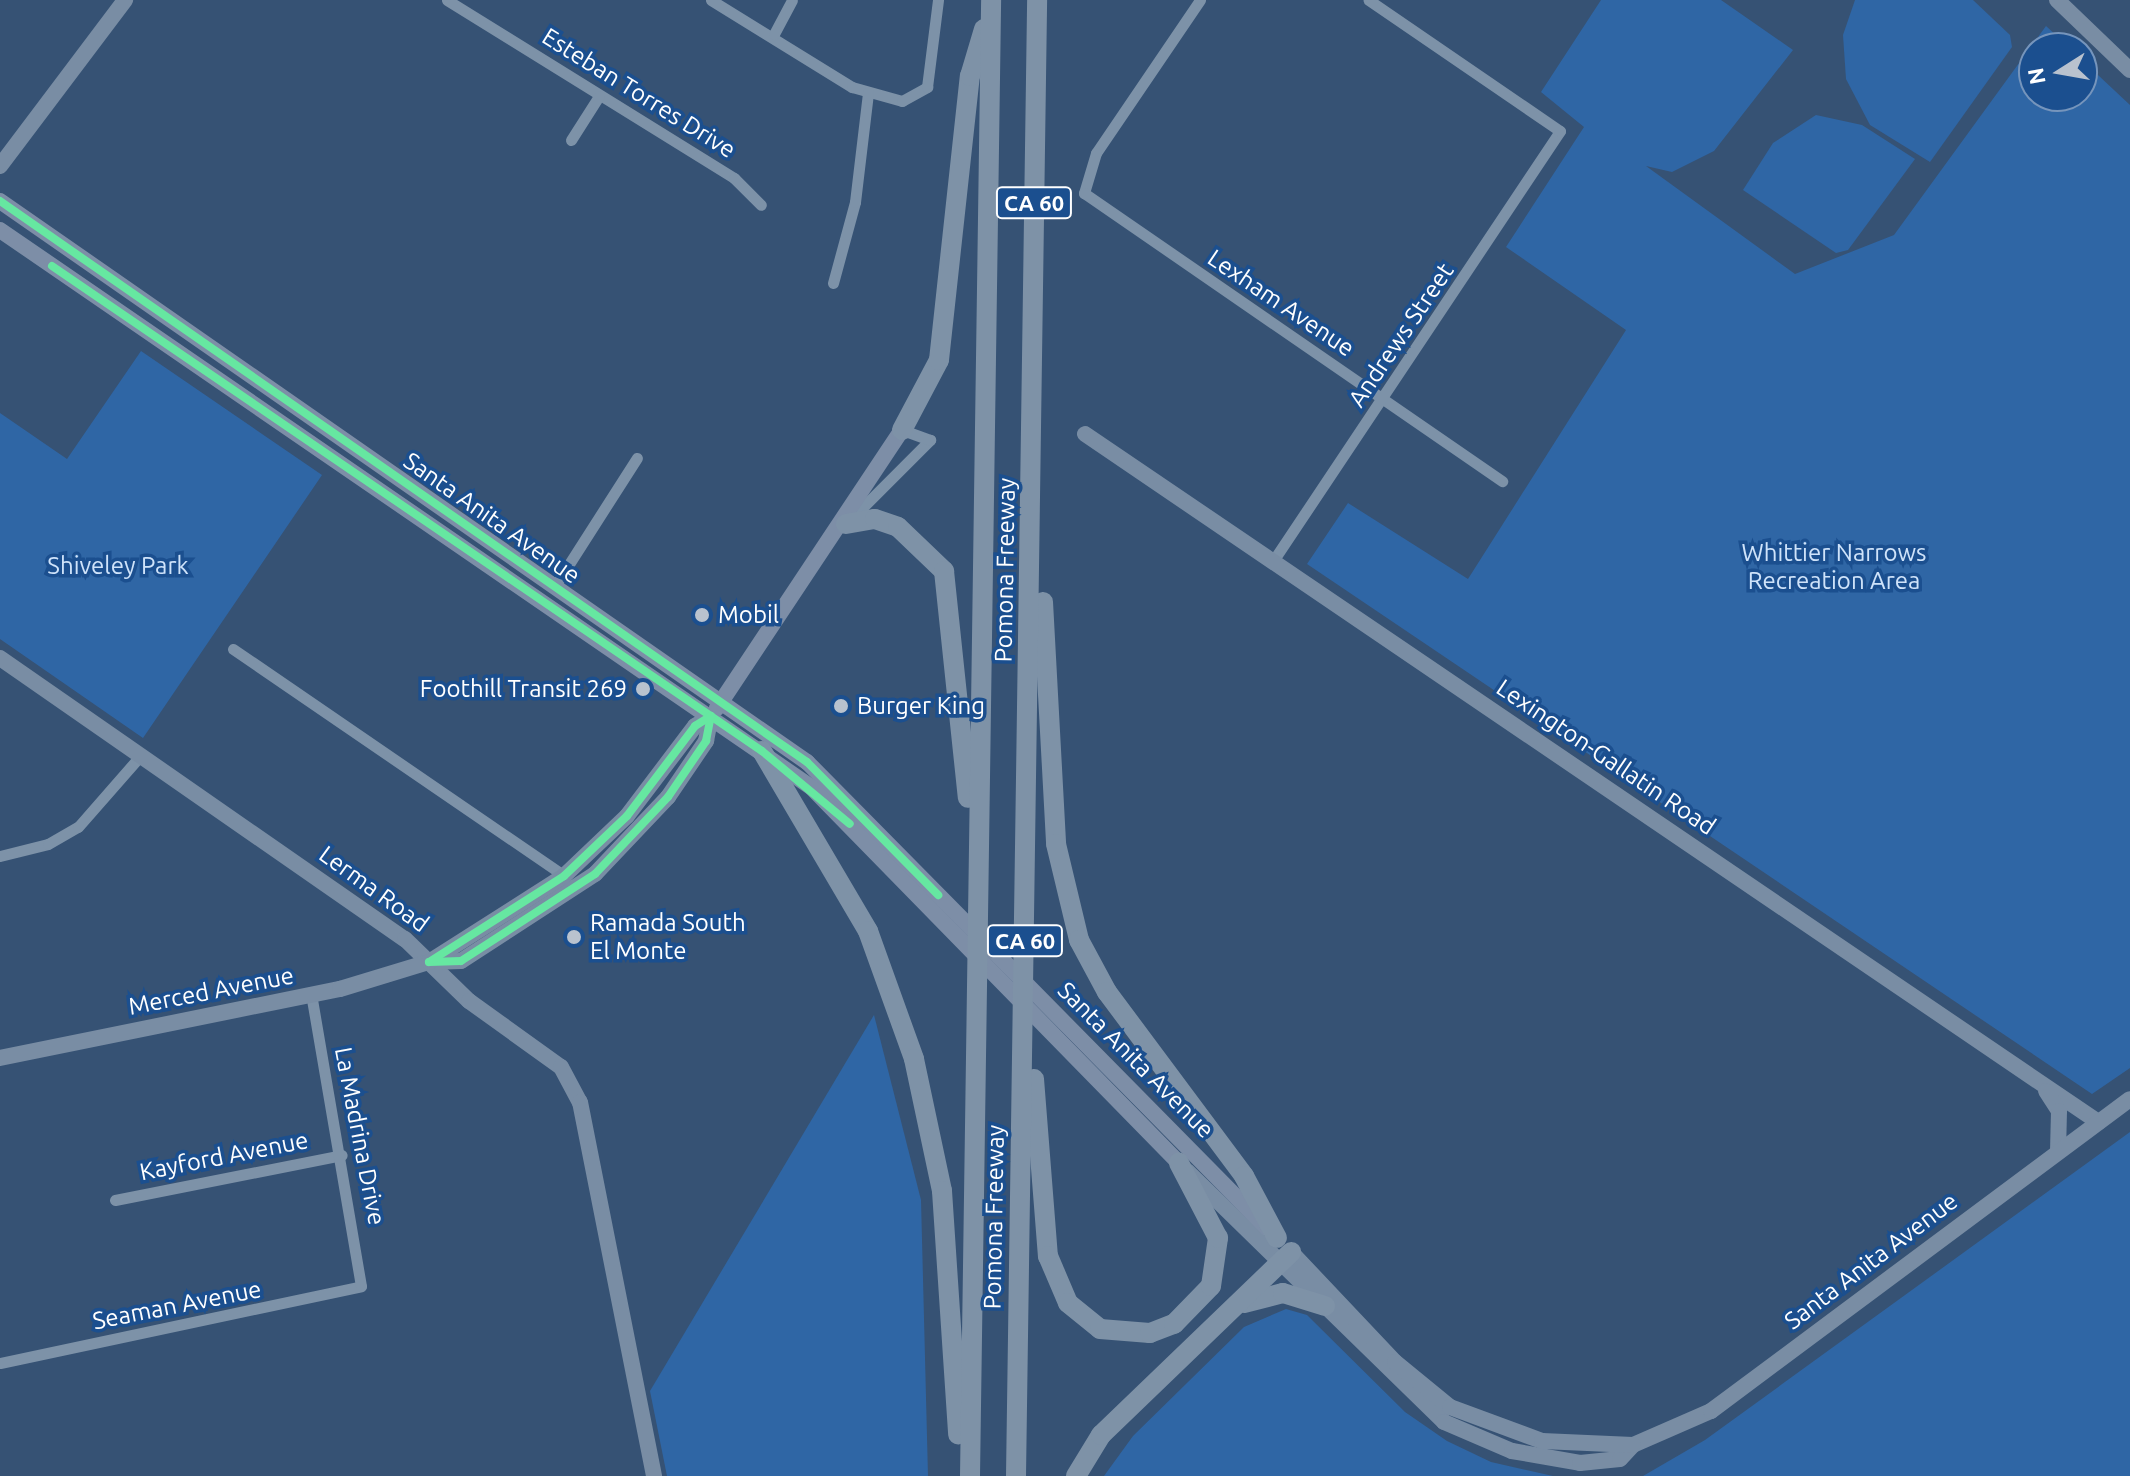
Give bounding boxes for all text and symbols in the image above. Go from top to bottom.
street label: Esteban Torres Drive [537,22,741,164]
north arrow [2018,32,2098,112]
text: N [2022,66,2050,87]
road number: CA 60 [994,185,1074,221]
street label: Lexham Avenue [1202,243,1360,363]
street label: Andrews Street [1342,258,1460,412]
street label: Santa Anita Avenue [398,446,586,590]
street label: Pomona Freeway [989,477,1021,663]
park label: Whittier Narrows Recreation Area [1742,539,1926,595]
park label: Shiveley Park [47,552,189,580]
place label: Mobil [718,601,779,629]
marker: Mobil [693,606,711,624]
street label: Lexington-Gallatin Road [1491,673,1721,841]
place label: Foothill Transit 269 [420,675,627,703]
marker: Foothill Transit 269 [634,680,652,698]
place label: Burger King [857,692,985,720]
marker: Burger King [832,697,850,715]
street label: Lerma Road [314,840,434,938]
place label: Ramada South El Monte [590,909,746,965]
road number: CA 60 [985,923,1065,959]
marker: Ramada South El Monte [565,928,583,946]
street label: Merced Avenue [126,961,296,1021]
street label: Santa Anita Avenue [1052,976,1220,1144]
street label: La Madrina Drive [329,1045,391,1227]
street label: Pomona Freeway [978,1124,1010,1310]
street label: Kayford Avenue [137,1126,311,1186]
street label: Santa Anita Avenue [1779,1187,1963,1335]
street label: Seaman Avenue [90,1275,264,1335]

